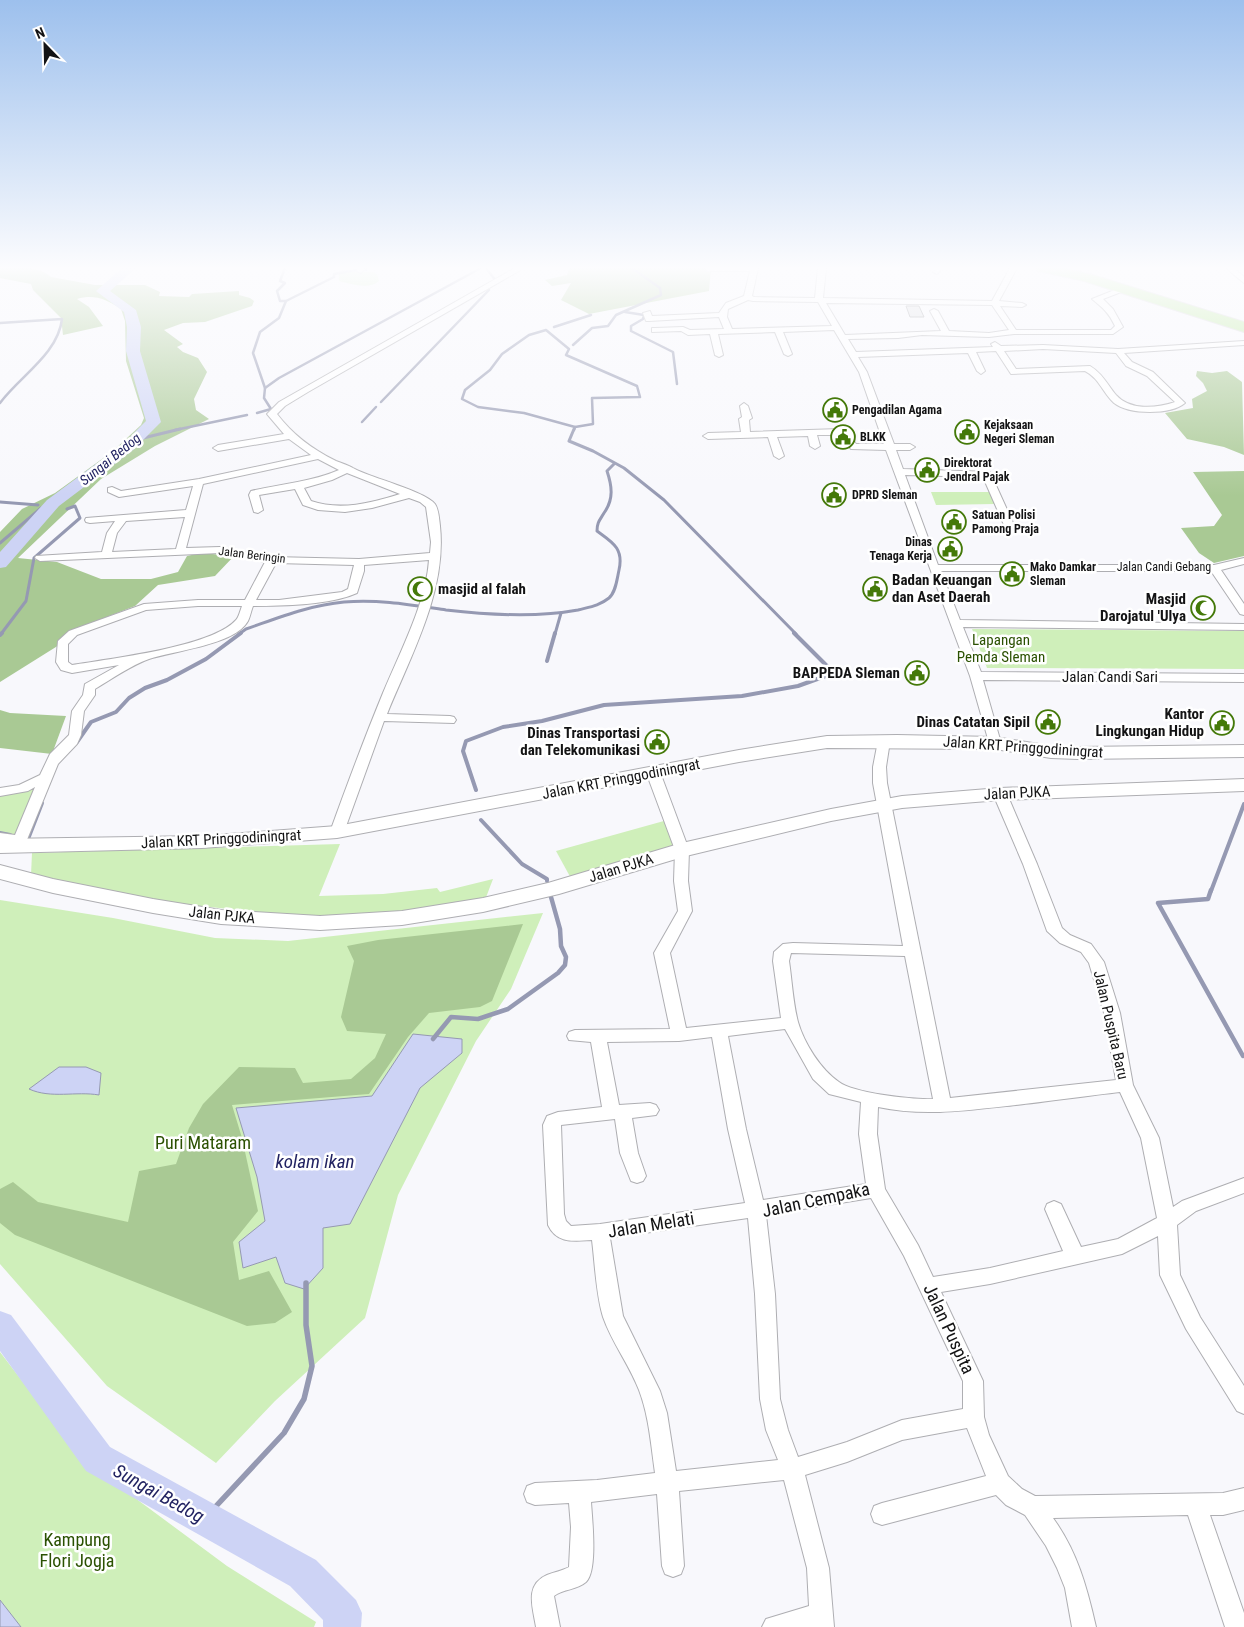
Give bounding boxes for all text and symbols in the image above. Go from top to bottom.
north arrow [20,20,70,70]
text: N [33,24,47,42]
public building icon: Pengadilan Agama [822,397,848,423]
place label: Pengadilan Agama [852,403,942,417]
place label: Kejaksaan Negeri Sleman [984,418,1054,446]
public building icon: Kejaksaan Negeri Sleman [954,419,980,445]
public building icon: BLKK [830,424,856,450]
water label: Sungai Bedog [76,429,144,488]
place label: BLKK [860,430,886,444]
place label: Direktorat Jendral Pajak [944,456,1010,484]
public building icon: Direktorat Jendral Pajak [914,457,940,483]
public building icon: DPRD Sleman [821,482,847,508]
place label: DPRD Sleman [852,488,918,502]
place label: Satuan Polisi Pamong Praja [972,508,1039,536]
public building icon: Satuan Polisi Pamong Praja [941,509,967,535]
place label: Dinas Tenaga Kerja [869,535,933,563]
public building icon: Dinas Tenaga Kerja [937,536,963,562]
street label: Jalan Beringin [218,544,287,566]
place label: Mako Damkar Sleman [1030,560,1096,588]
street label: Jalan Candi Gebang [1117,560,1211,574]
public building icon: Mako Damkar Sleman [999,561,1025,587]
place label: Badan Keuangan dan Aset Daerah [892,571,992,606]
mosque icon: masjid al falah [407,576,433,602]
public building icon: Badan Keuangan dan Aset Daerah [862,576,888,602]
place label: masjid al falah [438,580,526,598]
place label: Masjid Darojatul 'Ulya [1100,590,1186,625]
mosque icon: Masjid Darojatul 'Ulya [1190,595,1216,621]
park label: Lapangan Pemda Sleman [957,631,1045,666]
public building icon: BAPPEDA Sleman [904,660,930,686]
place label: BAPPEDA Sleman [793,664,900,682]
street label: Jalan Candi Sari [1062,668,1158,686]
place label: Kantor Lingkungan Hidup [1095,705,1204,740]
public building icon: Dinas Catatan Sipil [1035,709,1061,735]
public building icon: Kantor Lingkungan Hidup [1209,710,1235,736]
place label: Dinas Catatan Sipil [916,713,1030,731]
place label: Dinas Transportasi dan Telekomunikasi [520,724,640,759]
public building icon: Dinas Transportasi dan Telekomunikasi [644,729,670,755]
street label: Jalan KRT Pringgodiningrat [942,732,1104,762]
street label: Jalan KRT Pringgodiningrat [541,755,701,803]
street label: Jalan PJKA [983,782,1051,804]
street label: Jalan KRT Pringgodiningrat [140,826,302,852]
street label: Jalan PJKA [586,850,656,886]
street label: Jalan PJKA [188,903,256,927]
street label: Jalan Puspita Baru [1090,969,1132,1081]
park label: Puri Mataram [155,1132,251,1153]
water label: kolam ikan [275,1150,355,1173]
street label: Jalan Cempaka [760,1178,872,1221]
street label: Jalan Melati [606,1207,696,1242]
street label: Jalan Puspita [919,1280,979,1377]
water label: Sungai Bedog [109,1459,208,1528]
park label: Kampung Flori Jogja [40,1529,114,1571]

